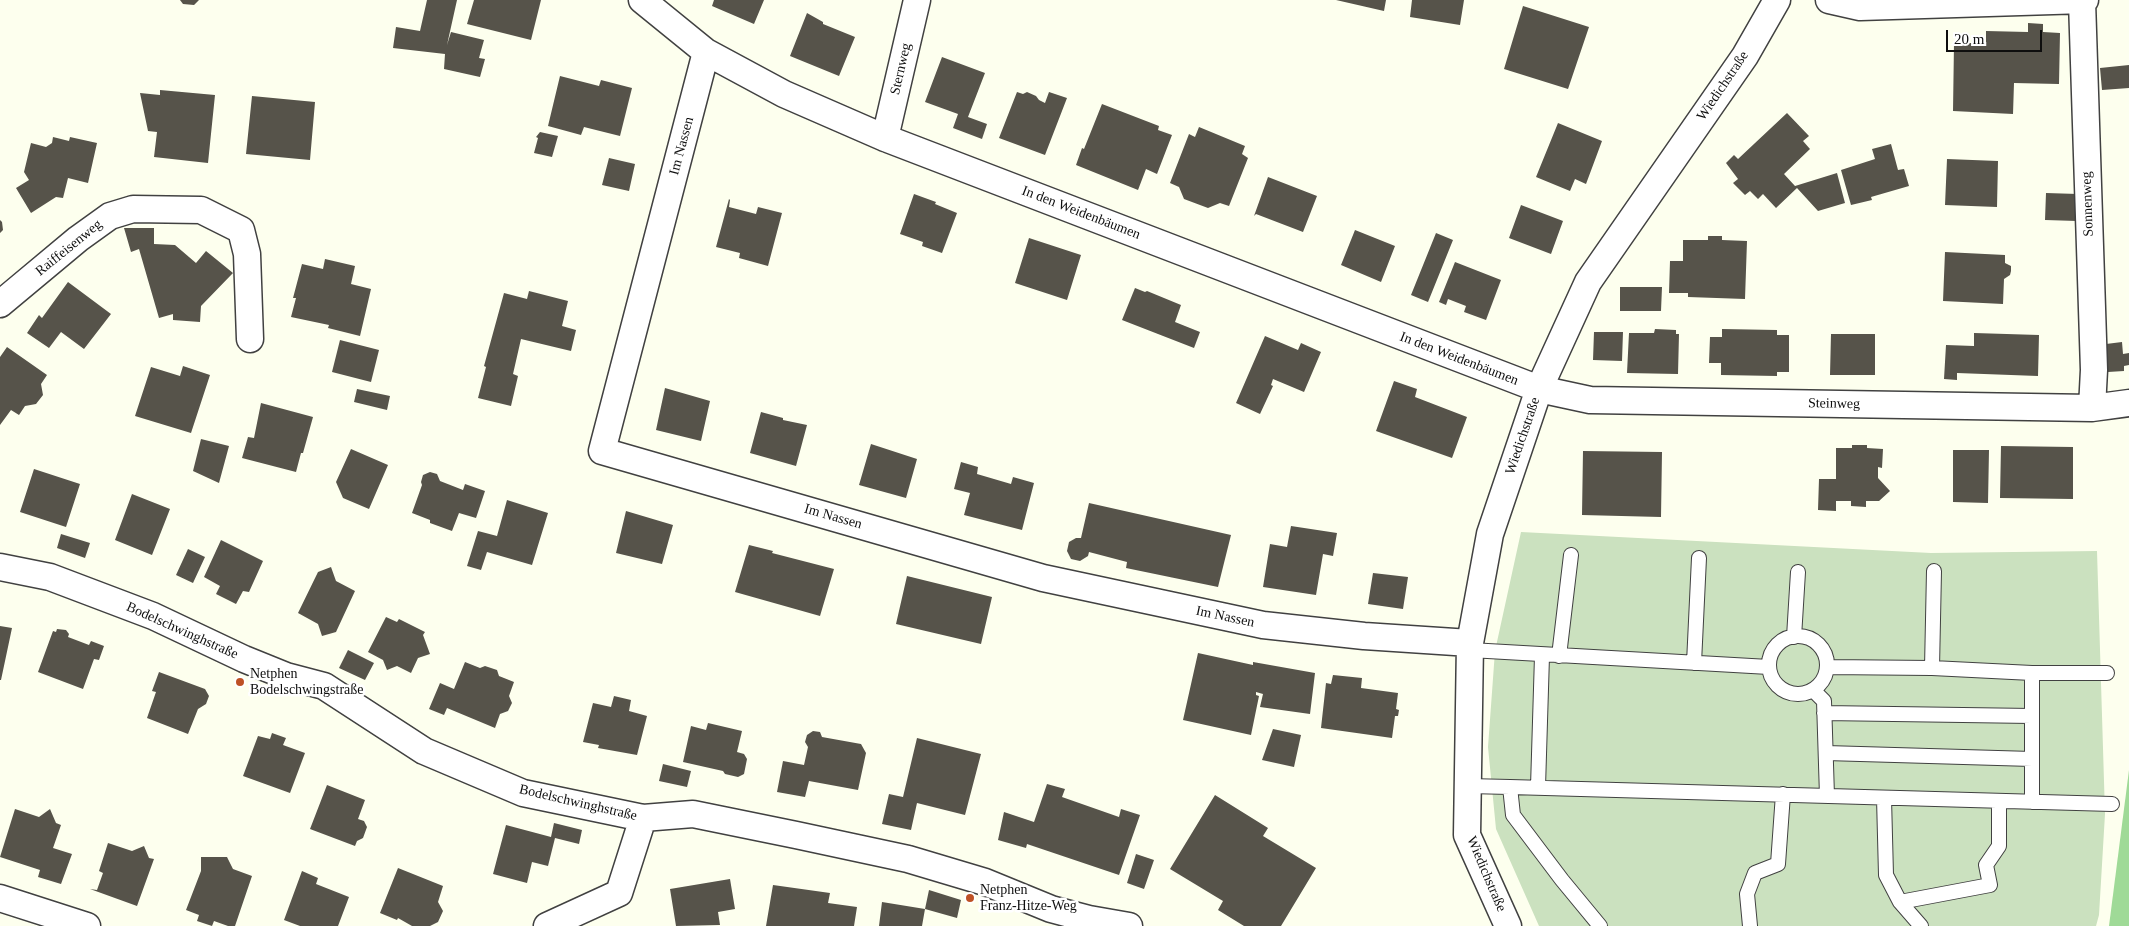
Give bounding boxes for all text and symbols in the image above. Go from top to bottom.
scale bar [1949,20,2045,52]
text: 20 m [1954,31,1984,47]
street label: Sternweg [887,41,915,97]
street label: Wiedichstraße [1694,48,1752,124]
street label: Im Nassen [666,115,698,177]
street label: Sonnenweg [2078,171,2098,237]
street label: In den Weidenbäumen [1019,183,1143,243]
street label: Raiffeisenweg [32,216,106,280]
street label: In den Weidenbäumen [1397,329,1521,389]
street label: Wiedichstraße [1502,395,1544,477]
street label: Steinweg [1808,395,1860,413]
street label: Im Nassen [802,501,864,533]
street label: Bodelschwinghstraße [124,599,240,663]
street label: Im Nassen [1194,603,1256,631]
place label: Netphen Bodelschwingstraße [250,666,364,699]
marker: Netphen Bodelschwingstraße [234,676,246,688]
street label: Bodelschwinghstraße [517,781,639,825]
street label: Wiedichstraße [1463,834,1509,914]
place label: Netphen Franz-Hitze-Weg [980,882,1077,914]
marker: Netphen Franz-Hitze-Weg [964,892,976,904]

